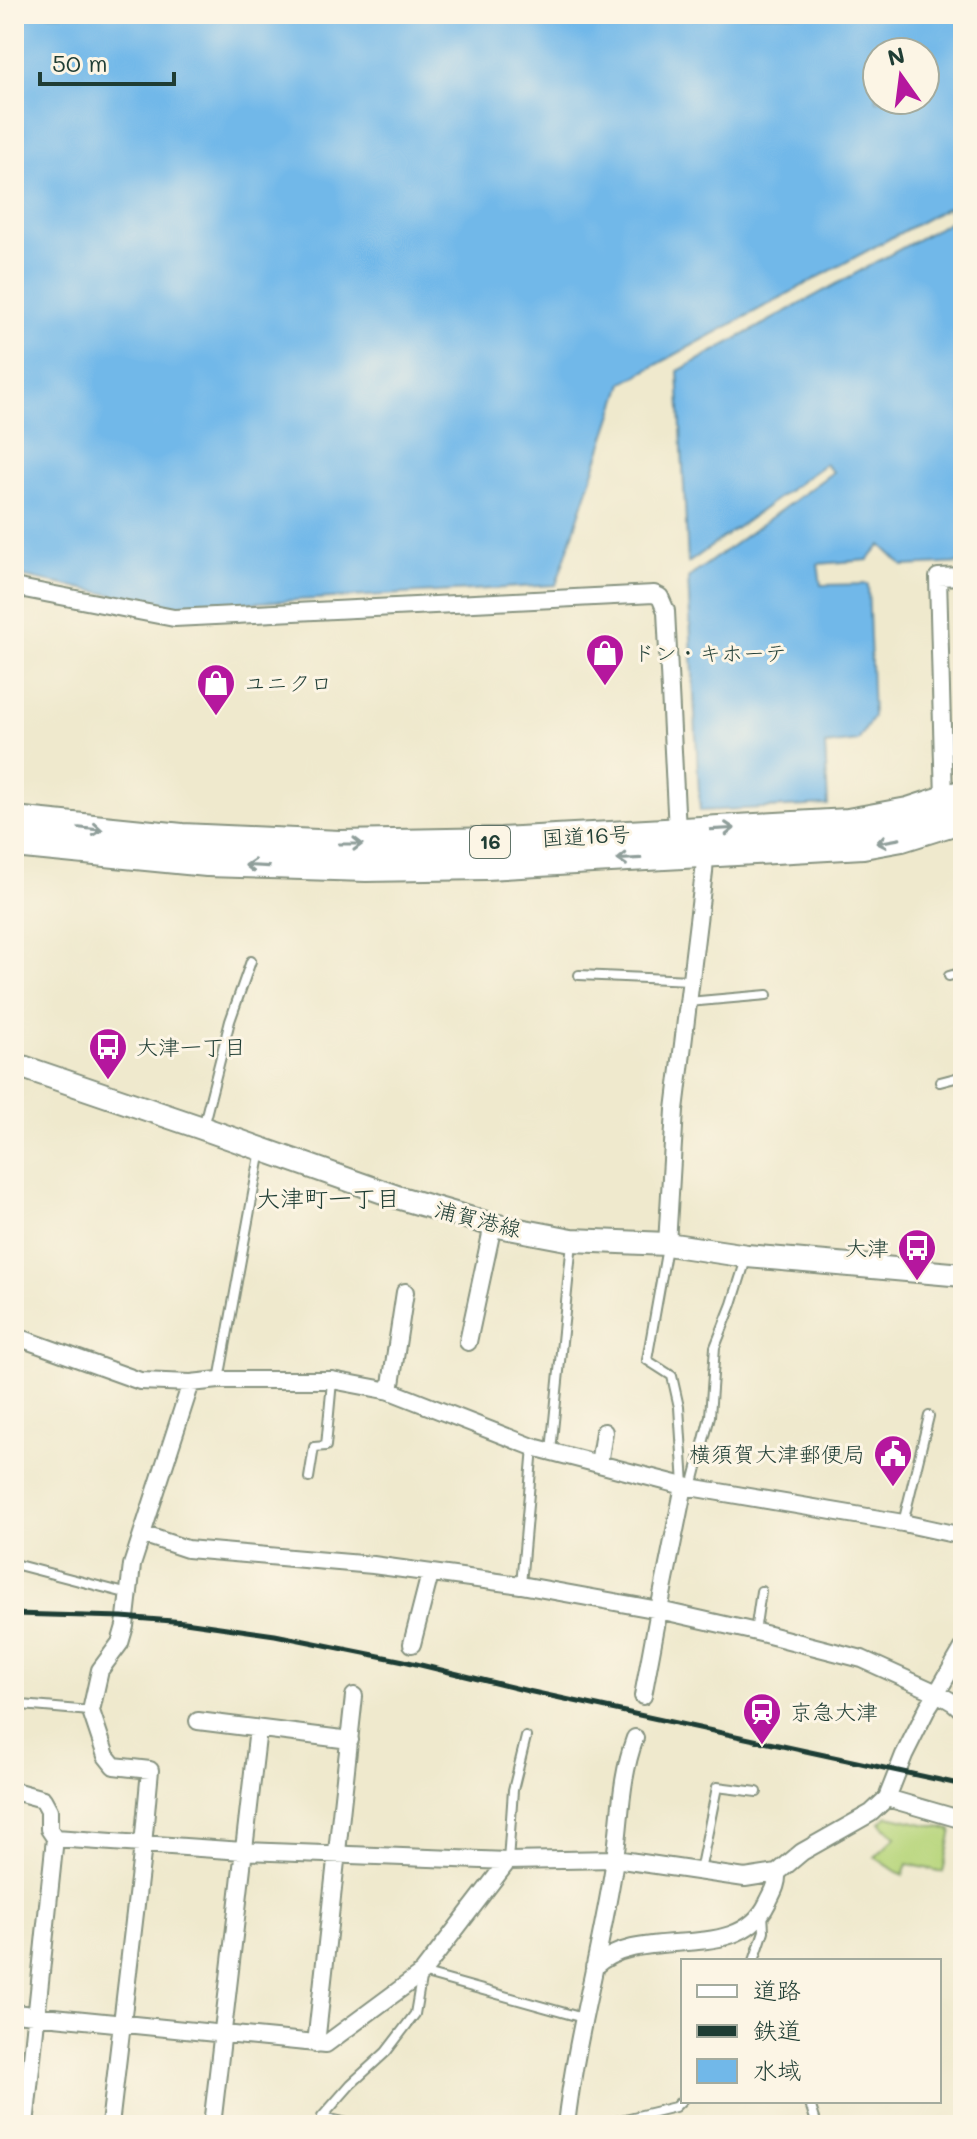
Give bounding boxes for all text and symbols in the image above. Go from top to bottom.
scale bar [40,36,174,86]
north arrow [861,36,941,116]
text: N [884,40,908,72]
text: 50 m [52,47,108,78]
shop icon: ドン・キホーテ [584,632,626,687]
place label: ドン・キホーテ [633,638,787,667]
shop icon: ユニクロ [195,662,237,717]
place label: ユニクロ [244,668,332,697]
street label: 国道16号 [541,819,631,852]
one-way arrow [709,821,736,836]
one-way arrow [78,822,104,837]
road number: 16 [470,826,510,858]
one-way arrow [876,834,901,849]
one-way arrow [337,836,364,852]
one-way arrow [616,851,643,866]
one-way arrow [244,858,271,873]
bus stop icon: 大津一丁目 [87,1026,129,1081]
place label: 大津一丁目 [136,1032,246,1061]
district label: 大津町一丁目 [256,1182,400,1213]
street label: 浦賀港線 [432,1194,524,1243]
bus stop icon: 大津 [896,1227,938,1282]
place label: 大津 [845,1233,889,1262]
public building icon: 横須賀大津郵便局 [872,1433,914,1488]
place label: 横須賀大津郵便局 [689,1439,865,1468]
station icon: 京急大津 [741,1691,783,1746]
place label: 京急大津 [790,1697,878,1726]
legend [681,1959,941,2103]
text: 道路 [753,1974,801,2005]
text: 鉄道 [753,2014,801,2045]
text: 水域 [753,2054,801,2085]

